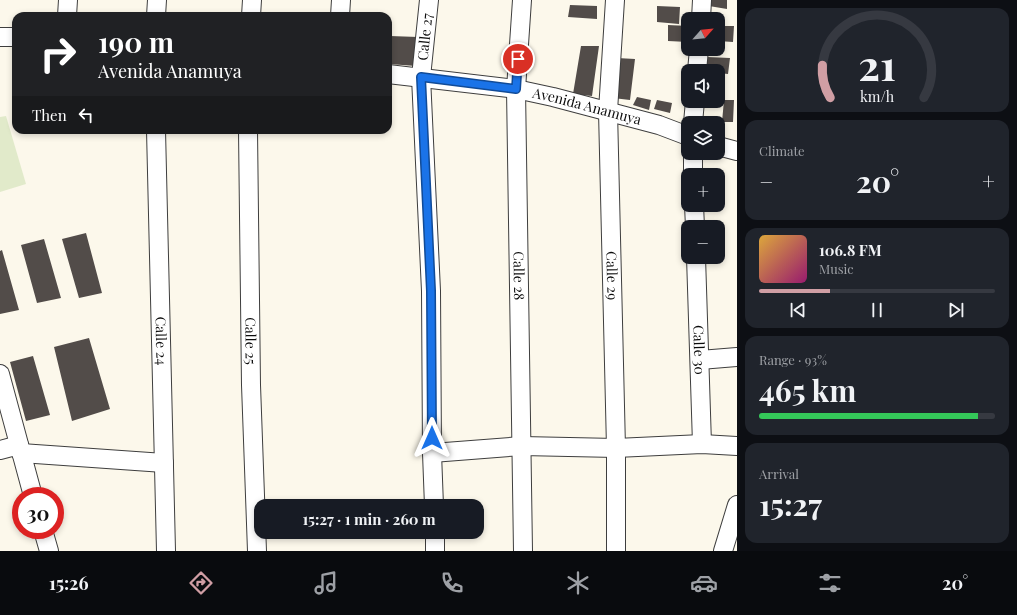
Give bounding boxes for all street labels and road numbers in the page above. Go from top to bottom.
street label: Calle 27 [413,12,436,62]
street label: Avenida Anamuya [530,83,644,129]
street label: Calle 28 [509,251,529,300]
street label: Calle 29 [602,251,622,300]
street label: Calle 24 [151,316,172,366]
street label: Calle 25 [241,317,261,365]
street label: Calle 30 [689,325,710,375]

